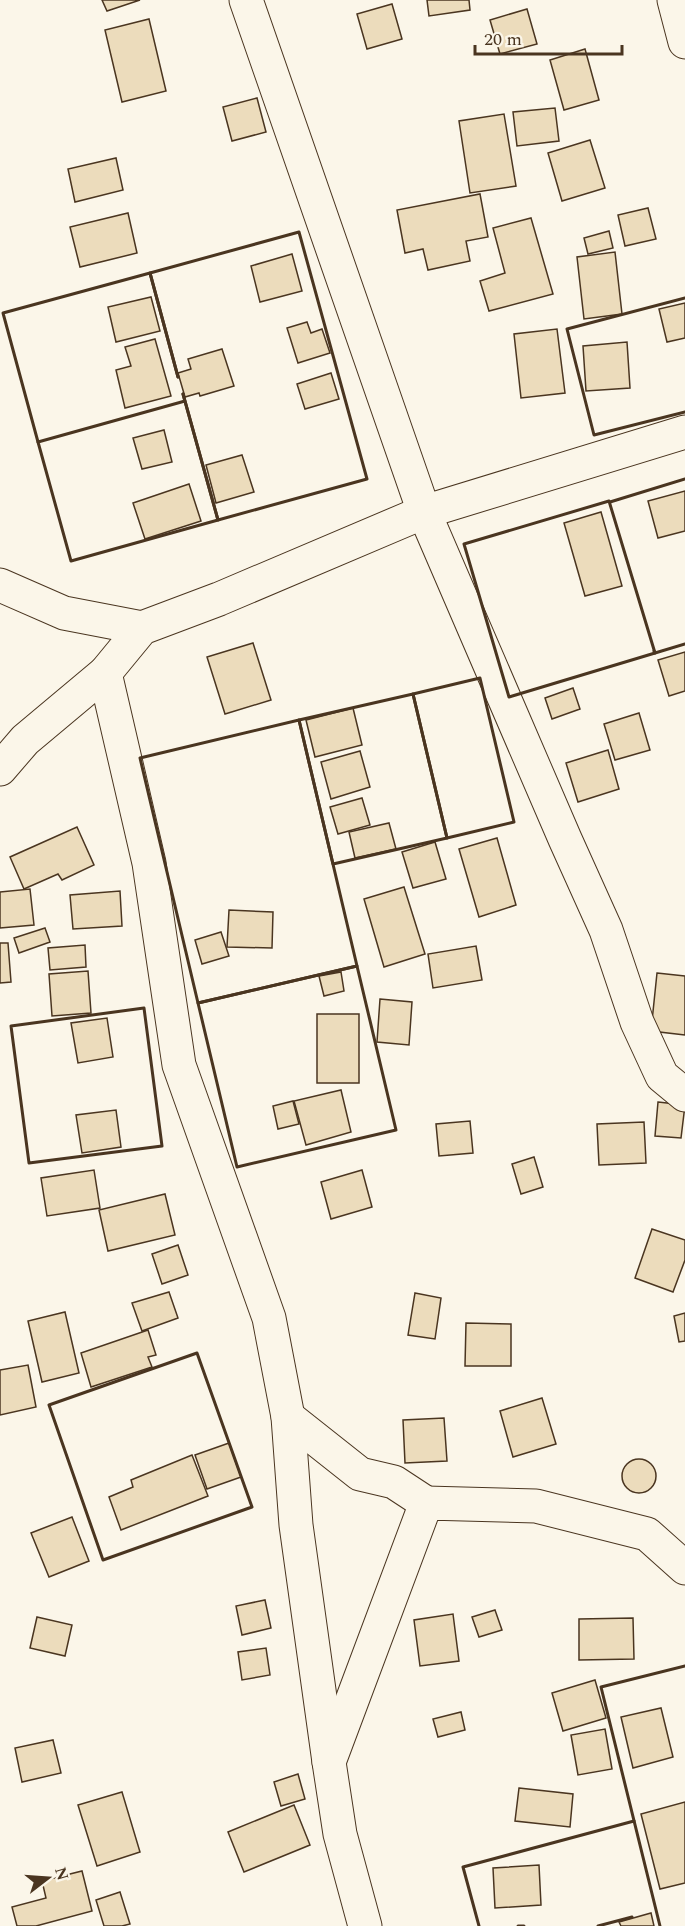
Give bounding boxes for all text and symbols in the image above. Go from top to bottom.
scale bar [475,18,622,56]
text: 20 m [484,26,522,53]
north arrow [18,1848,78,1908]
text: N [48,1864,75,1884]

